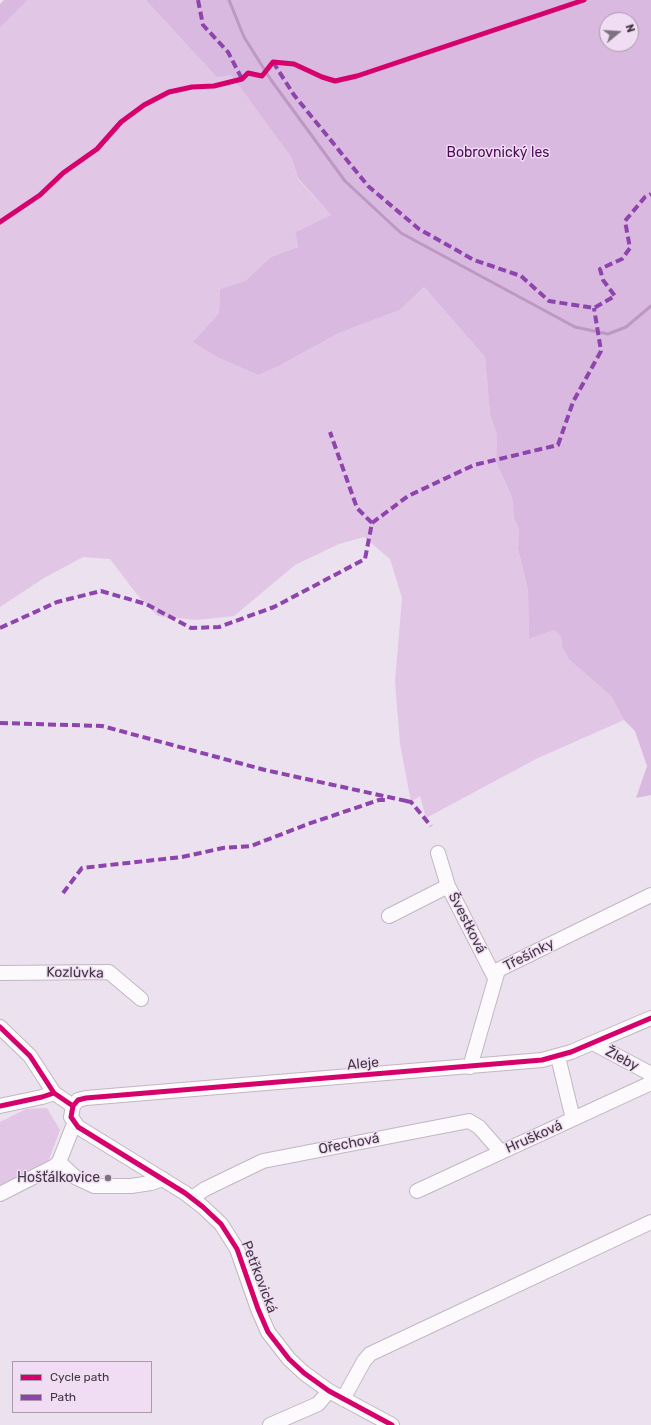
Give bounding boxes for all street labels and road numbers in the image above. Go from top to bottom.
street label: Švestková [444,890,490,956]
street label: Třešínky [501,935,557,975]
street label: Kozlůvka [46,964,104,982]
street label: Žleby [602,1043,642,1075]
street label: Aleje [346,1054,380,1074]
street label: Hrušková [503,1117,565,1157]
street label: Ořechová [317,1130,381,1158]
street label: Petřkovická [238,1239,280,1315]

